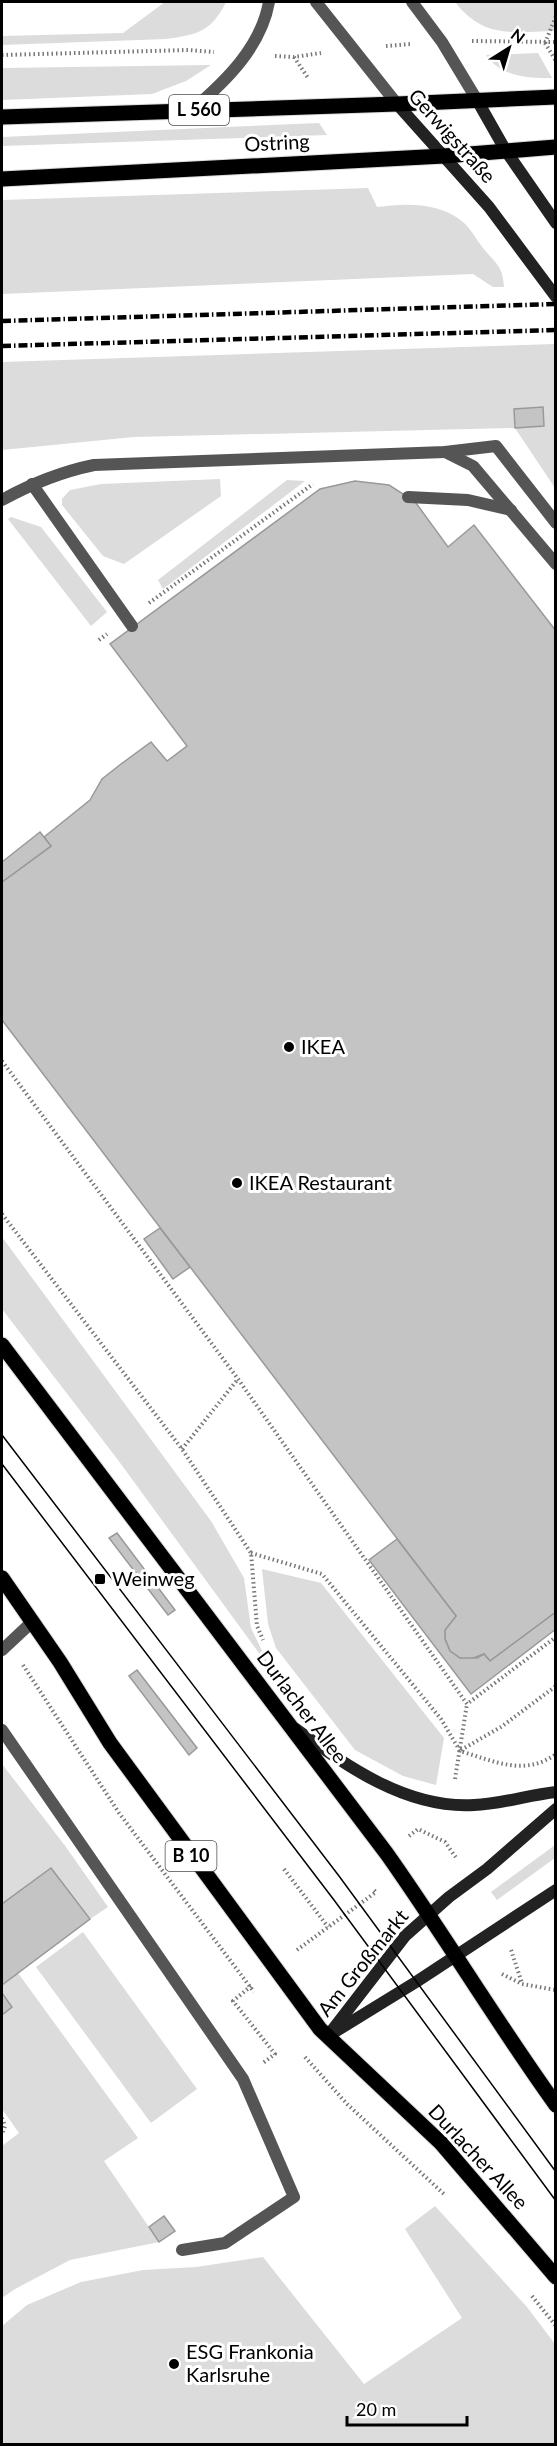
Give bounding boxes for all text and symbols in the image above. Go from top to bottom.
north arrow [479,18,539,78]
text: N [508,24,529,47]
street label: Gerwigstraße [404,83,501,187]
road number: L 560 [169,95,229,125]
street label: Ostring [244,128,310,156]
place label: IKEA [301,1034,345,1058]
marker: IKEA [282,1040,296,1054]
place label: IKEA Restaurant [249,1170,392,1194]
marker: IKEA Restaurant [230,1176,244,1190]
place label: Weinweg [112,1566,195,1590]
marker: Weinweg [93,1572,107,1586]
street label: Durlacher Allee [253,1645,353,1767]
road number: B 10 [166,1841,216,1871]
street label: Am Großmarkt [312,1904,413,2021]
street label: Durlacher Allee [424,2099,533,2214]
place label: ESG Frankonia Karlsruhe [186,2339,314,2386]
marker: ESG Frankonia Karlsruhe [167,2357,181,2371]
scale bar [347,2389,467,2427]
text: 20 m [356,2398,396,2420]

